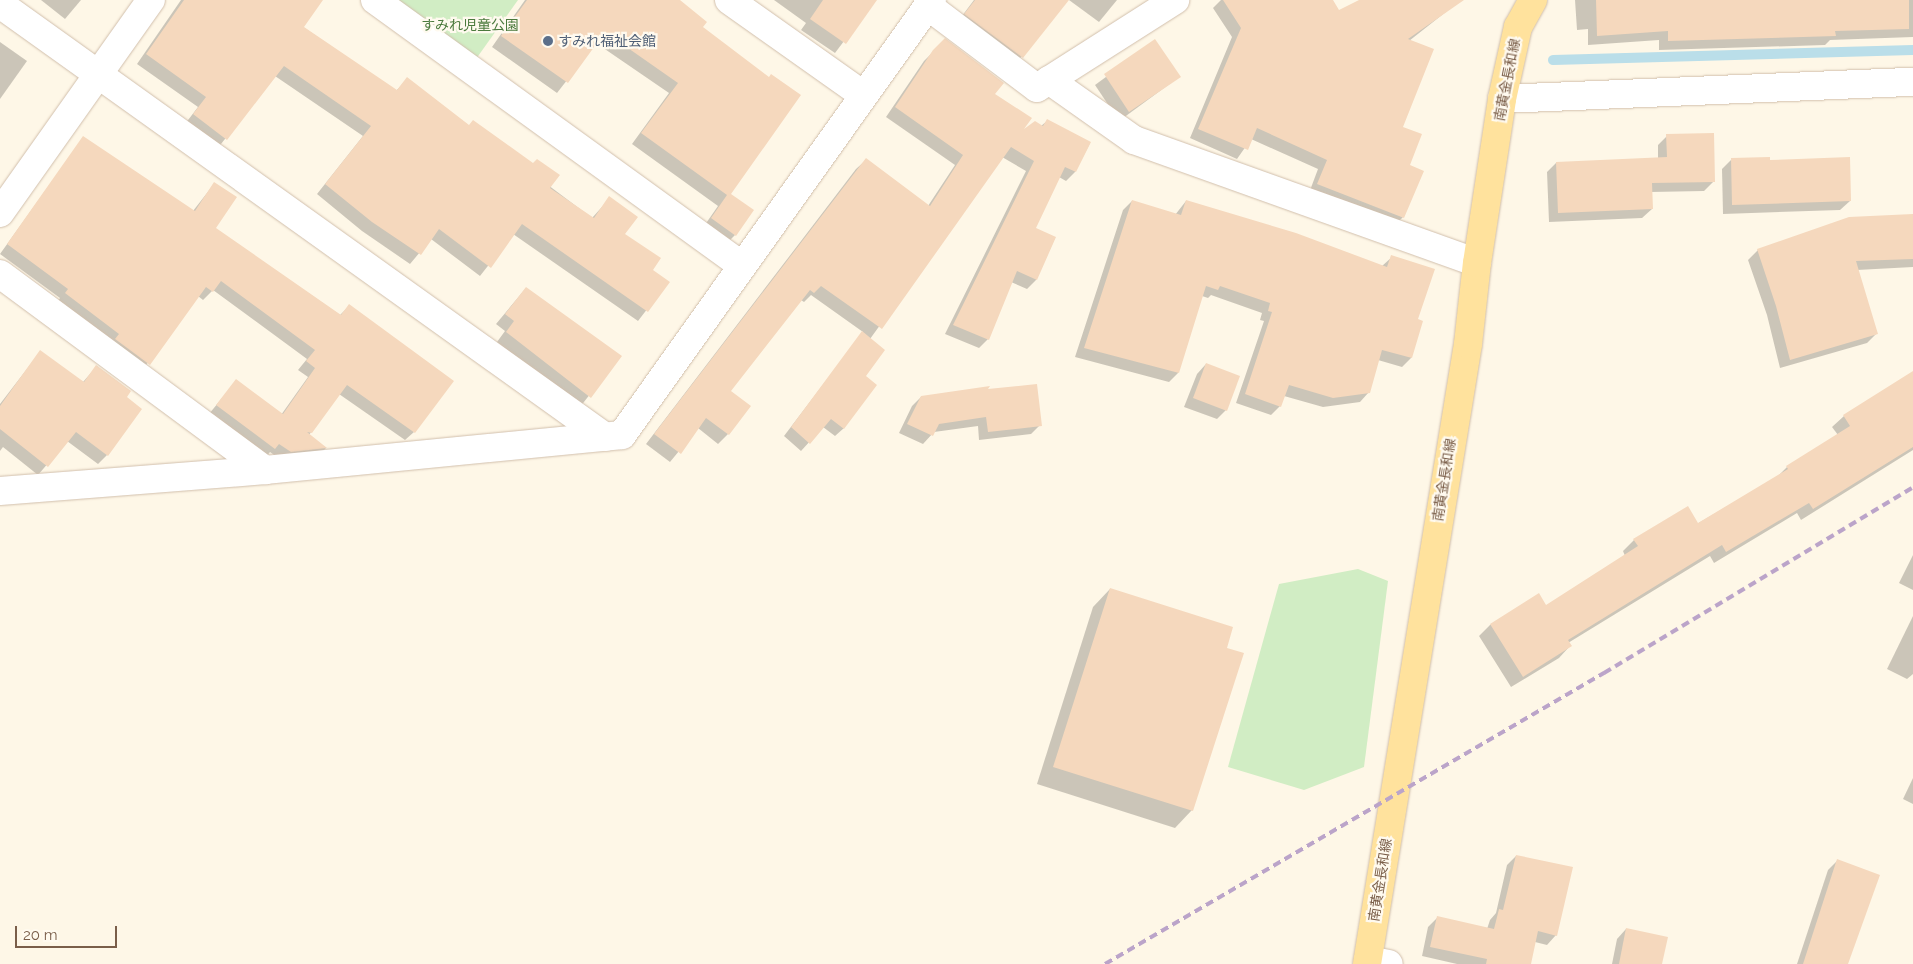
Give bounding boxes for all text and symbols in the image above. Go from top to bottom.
park label: すみれ児童公園 [421,17,519,33]
place label: すみれ福祉会館 [558,33,656,49]
marker: すみれ福祉会館 [542,35,554,47]
street label: 南黄金長和線 [1491,37,1523,123]
street label: 南黄金長和線 [1429,437,1459,523]
street label: 南黄金長和線 [1365,837,1395,923]
scale bar [18,916,120,948]
text: 20 m [23,926,58,944]

